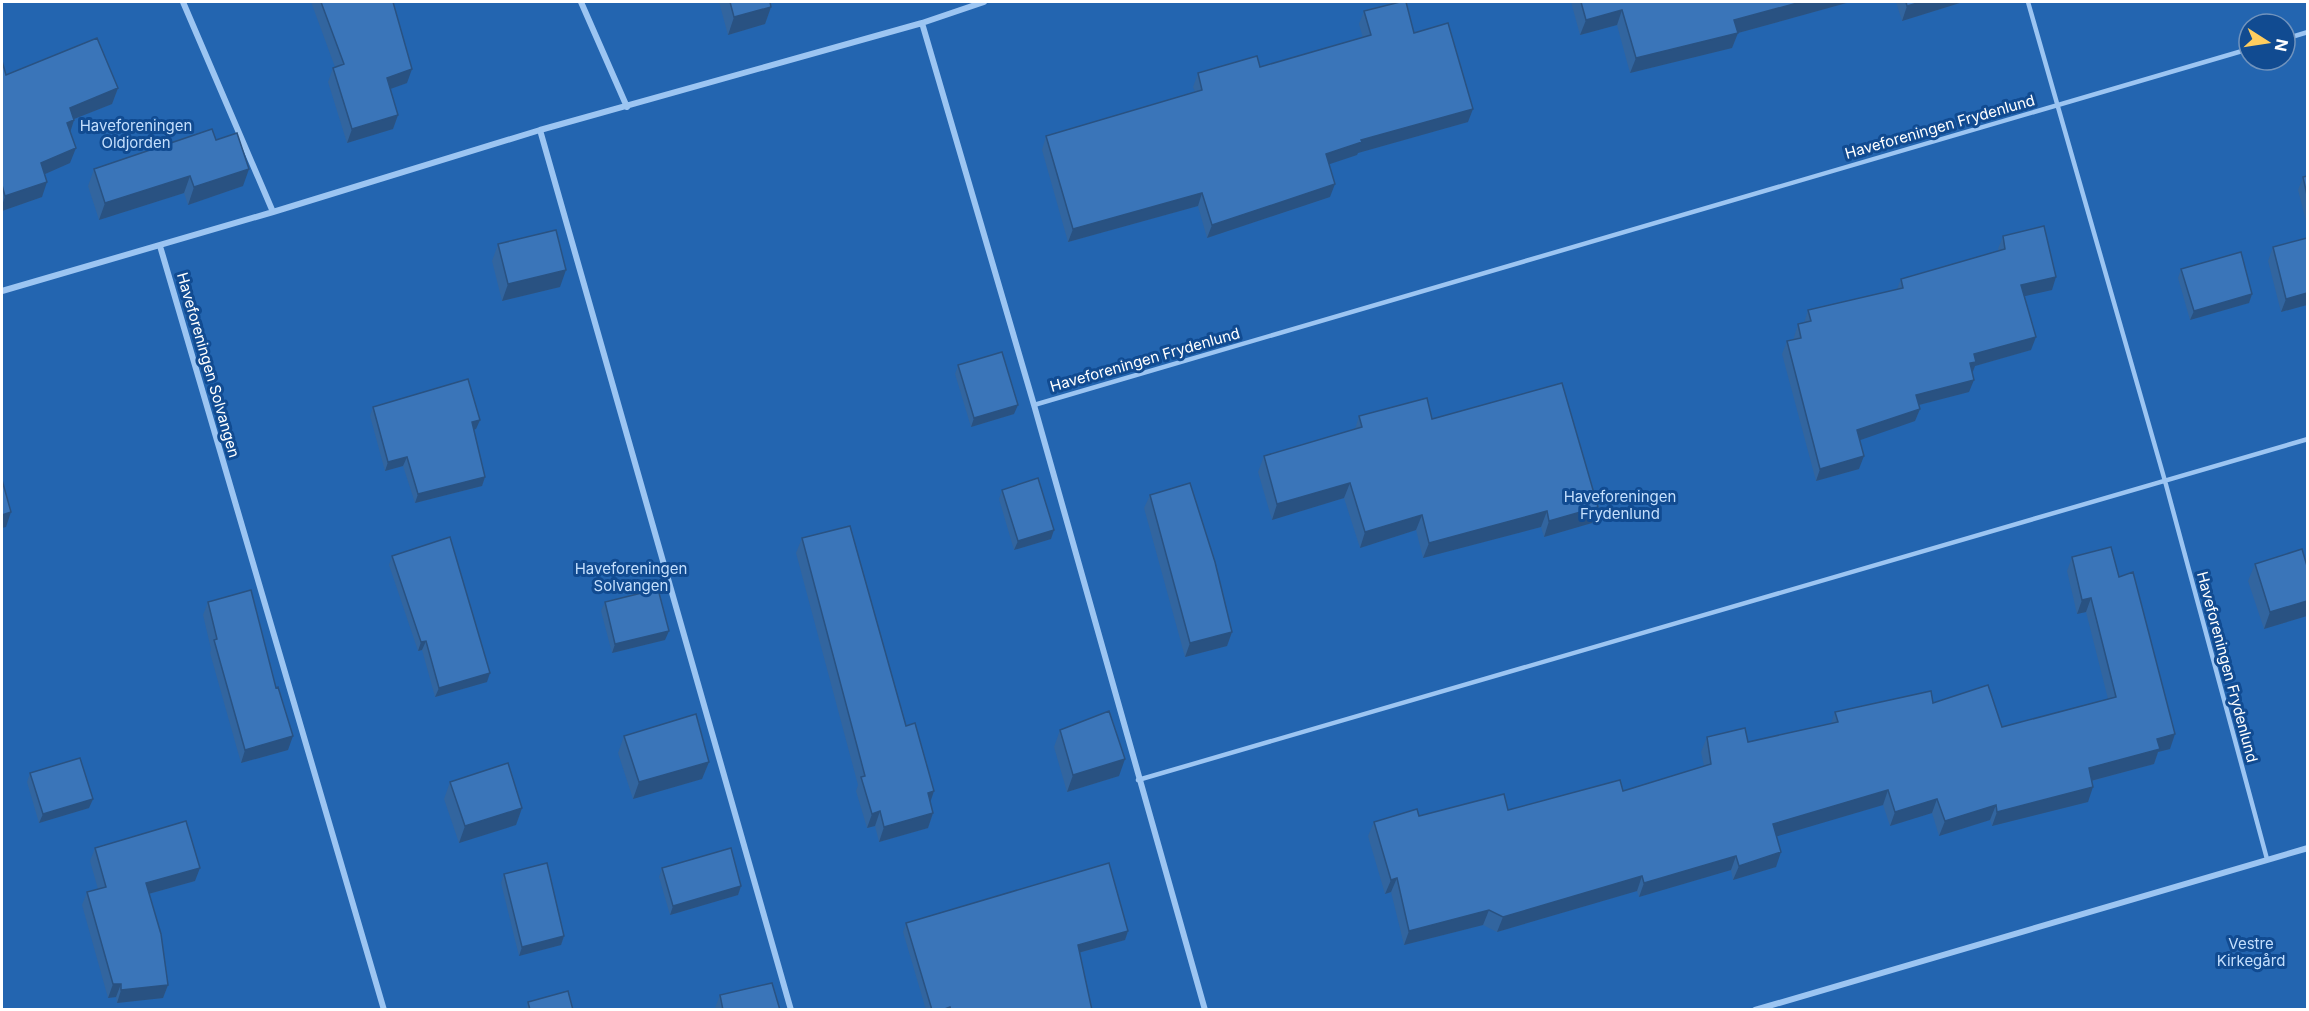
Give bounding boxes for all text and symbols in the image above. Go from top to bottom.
north arrow [2237,12,2297,72]
text: N [2271,37,2293,53]
street label: Haveforeningen Frydenlund [1843,90,2037,163]
park label: Haveforeningen Oldjorden [80,116,192,152]
street label: Haveforeningen Solvangen [173,270,244,460]
street label: Haveforeningen Frydenlund [1048,323,1242,396]
park label: Haveforeningen Frydenlund [1564,487,1676,523]
park label: Haveforeningen Solvangen [575,559,687,595]
street label: Haveforeningen Frydenlund [2193,569,2262,764]
park label: Vestre Kirkegård [2217,934,2285,970]

